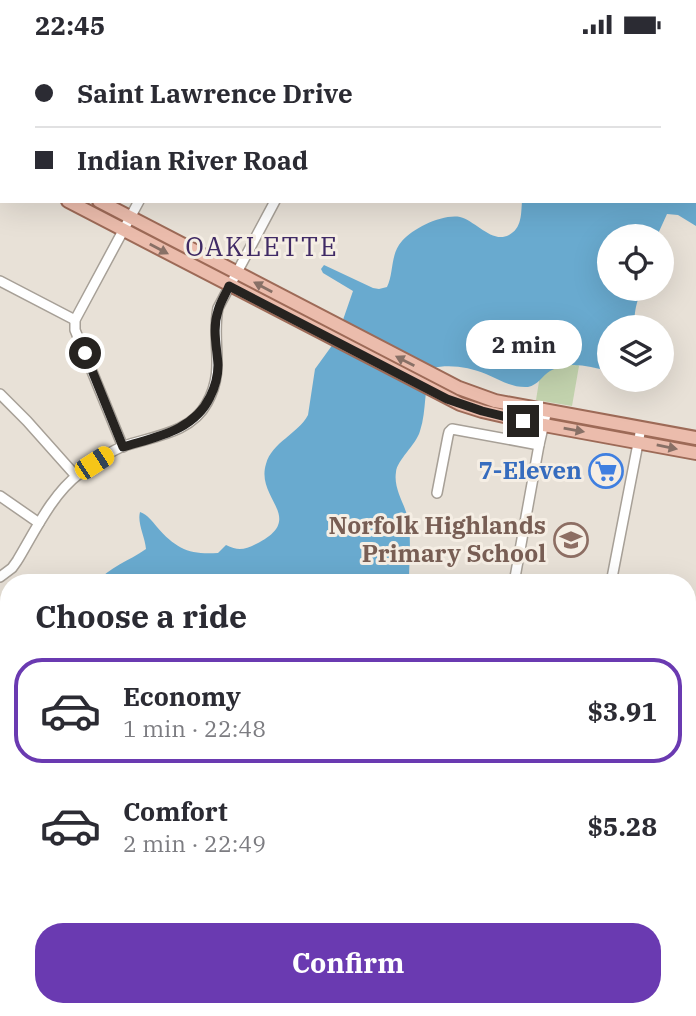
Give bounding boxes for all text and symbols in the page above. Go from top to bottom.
text: 22:45 [35,8,105,42]
text: Saint Lawrence Drive [77,76,353,110]
text: Indian River Road [77,143,308,177]
map controls [597,224,674,392]
button: locate [597,224,674,301]
district label: OAKLETTE [185,229,339,263]
one-way arrow [149,243,169,255]
one-way arrow [253,282,273,294]
button: layers [597,315,674,392]
callout: 2 min [465,319,581,369]
text: 2 min [492,329,556,359]
route start [69,337,101,369]
one-way arrow [395,355,415,366]
route end [507,405,539,437]
one-way arrow [563,425,585,436]
one-way arrow [656,442,678,453]
car [71,443,118,483]
supermarket icon: 7-Eleven [587,452,625,490]
place label: 7-Eleven [478,454,582,486]
place label: Norfolk Highlands Primary School [329,509,546,569]
school or university icon: Norfolk Highlands Primary School [552,521,590,559]
text: Choose a ride [35,595,247,637]
icon: car [39,679,102,742]
text: Economy [123,679,241,713]
text: $3.91 [587,694,657,728]
text: 1 min · 22:48 [123,713,266,743]
icon: car [39,794,102,857]
text: Comfort [123,794,228,828]
text: $5.28 [587,809,657,843]
text: 2 min · 22:49 [123,828,266,858]
button: Confirm [35,923,661,1003]

